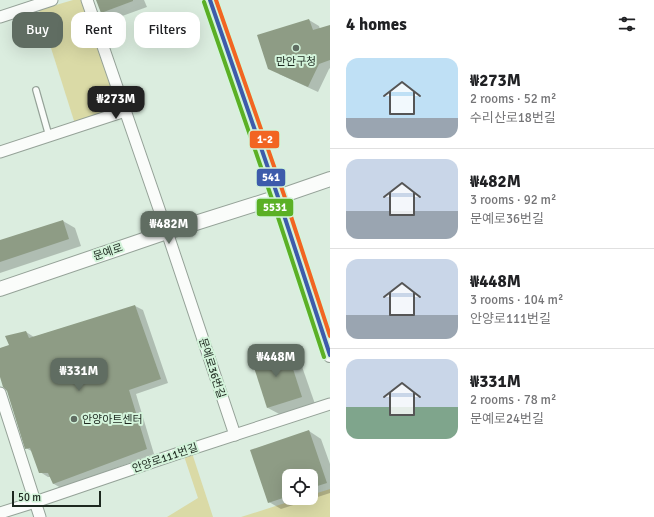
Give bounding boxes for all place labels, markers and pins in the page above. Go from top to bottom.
marker: 만안구청 [291,43,301,53]
place label: 만안구청 [276,55,316,68]
pin: ₩273M [88,86,144,120]
pin: ₩482M [141,211,197,245]
pin: ₩448M [248,344,304,378]
pin: ₩331M [51,358,107,392]
place label: 안양아트센터 [82,413,143,426]
marker: 안양아트센터 [69,414,79,424]

